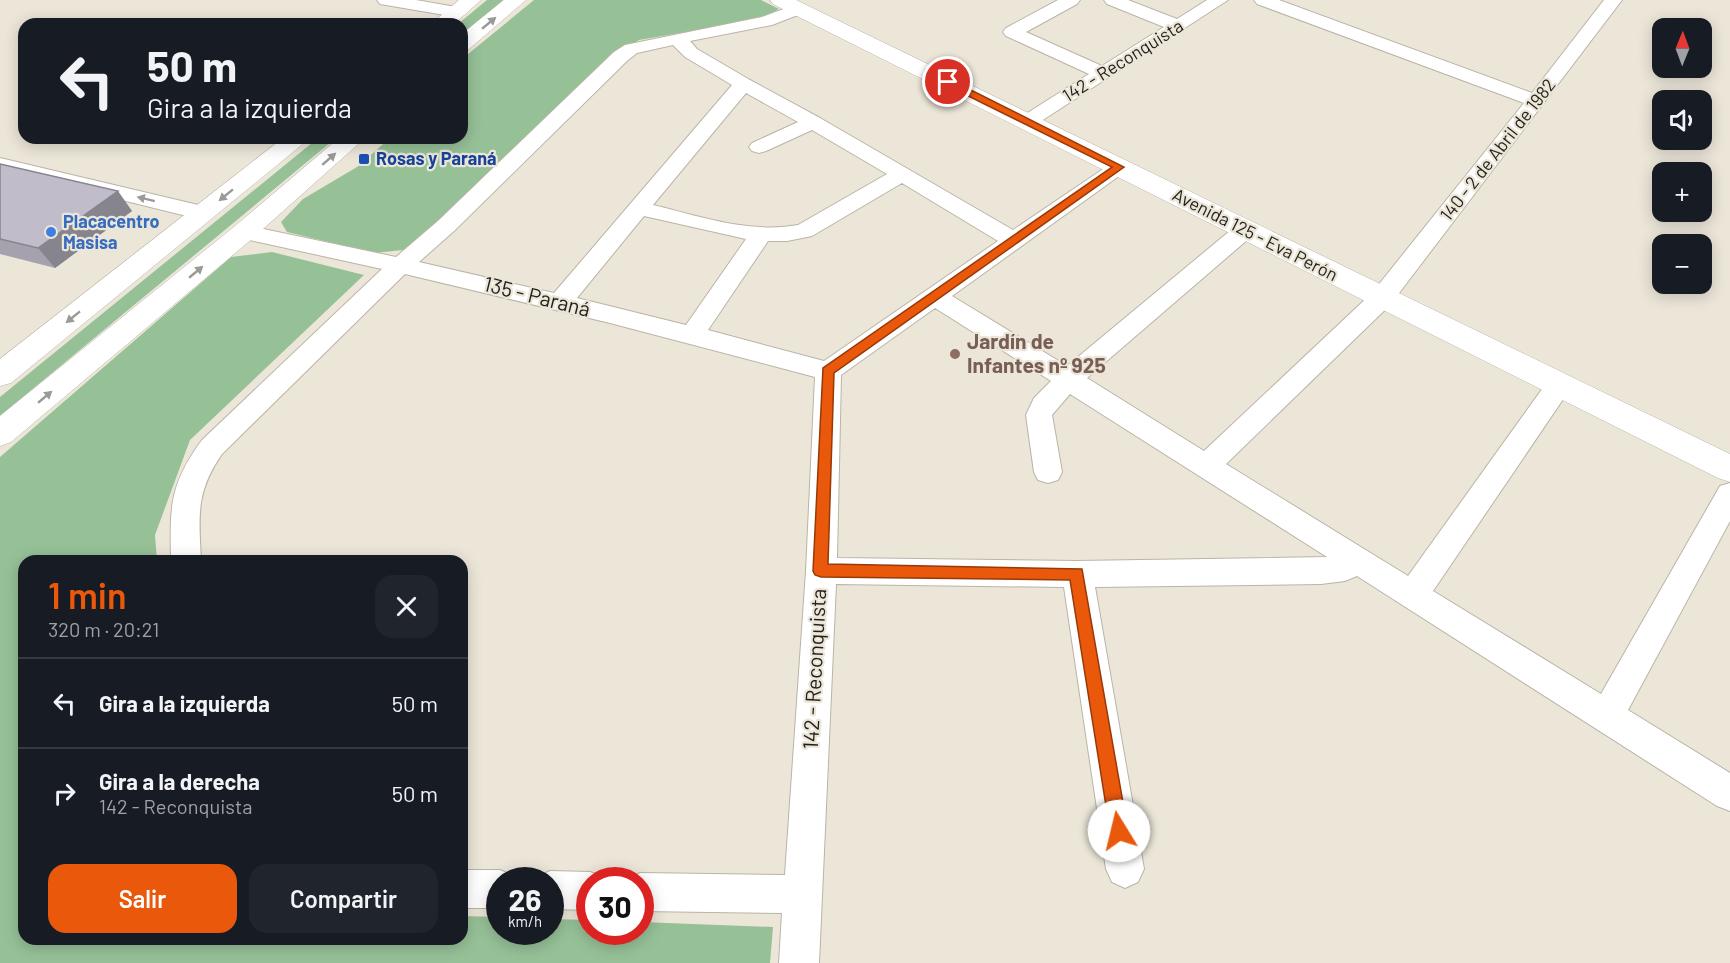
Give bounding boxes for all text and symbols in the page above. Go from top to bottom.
street label: 142 - Reconquista [1058,14,1187,106]
one-way arrow [481,16,497,29]
north arrow [1652,18,1712,78]
map controls [1652,18,1712,294]
text: 50 m [147,40,237,90]
icon: left [48,42,126,120]
pin [922,56,973,107]
icon: arrive [931,65,964,98]
street label: 140 - 2 de Abril de 1982 [1435,74,1560,225]
button: sound [1652,90,1712,150]
text: Gira a la izquierda [147,91,352,123]
place label: Rosas y Paraná [376,147,497,169]
marker: Rosas y Paraná [357,152,371,166]
one-way arrow [321,153,337,166]
button: + [1652,162,1712,222]
street label: Avenida 125 - Eva Perón [1169,183,1342,285]
one-way arrow [218,189,233,201]
one-way arrow [137,194,155,204]
place label: Placacentro Masisa [63,210,160,253]
marker: Placacentro Masisa [44,225,58,239]
button: − [1652,234,1712,294]
one-way arrow [188,267,203,279]
street label: 135 - Paraná [481,270,593,321]
one-way arrow [65,310,81,323]
place label: Jardín de Infantes nº 925 [967,328,1106,377]
marker: Jardín de Infantes nº 925 [948,347,962,361]
one-way arrow [37,390,53,403]
text: 1 min [48,573,127,616]
button: close [375,575,438,638]
street label: 142 - Reconquista [797,588,830,750]
text: 320 m · 20:21 [48,617,159,641]
icon: left [48,687,81,720]
text: Gira a la izquierda [99,690,270,716]
text: 50 m [392,690,438,716]
text: Gira a la derecha [99,768,260,794]
icon: right [48,777,81,810]
text: 50 m [392,780,438,806]
text: 142 - Reconquista [99,794,252,818]
position arrow [1087,799,1151,863]
button: Salir [48,864,237,933]
button: Compartir [249,864,438,933]
speed limit sign: 30 [576,867,654,945]
text: 26 [509,881,541,917]
text: km/h [508,912,542,930]

